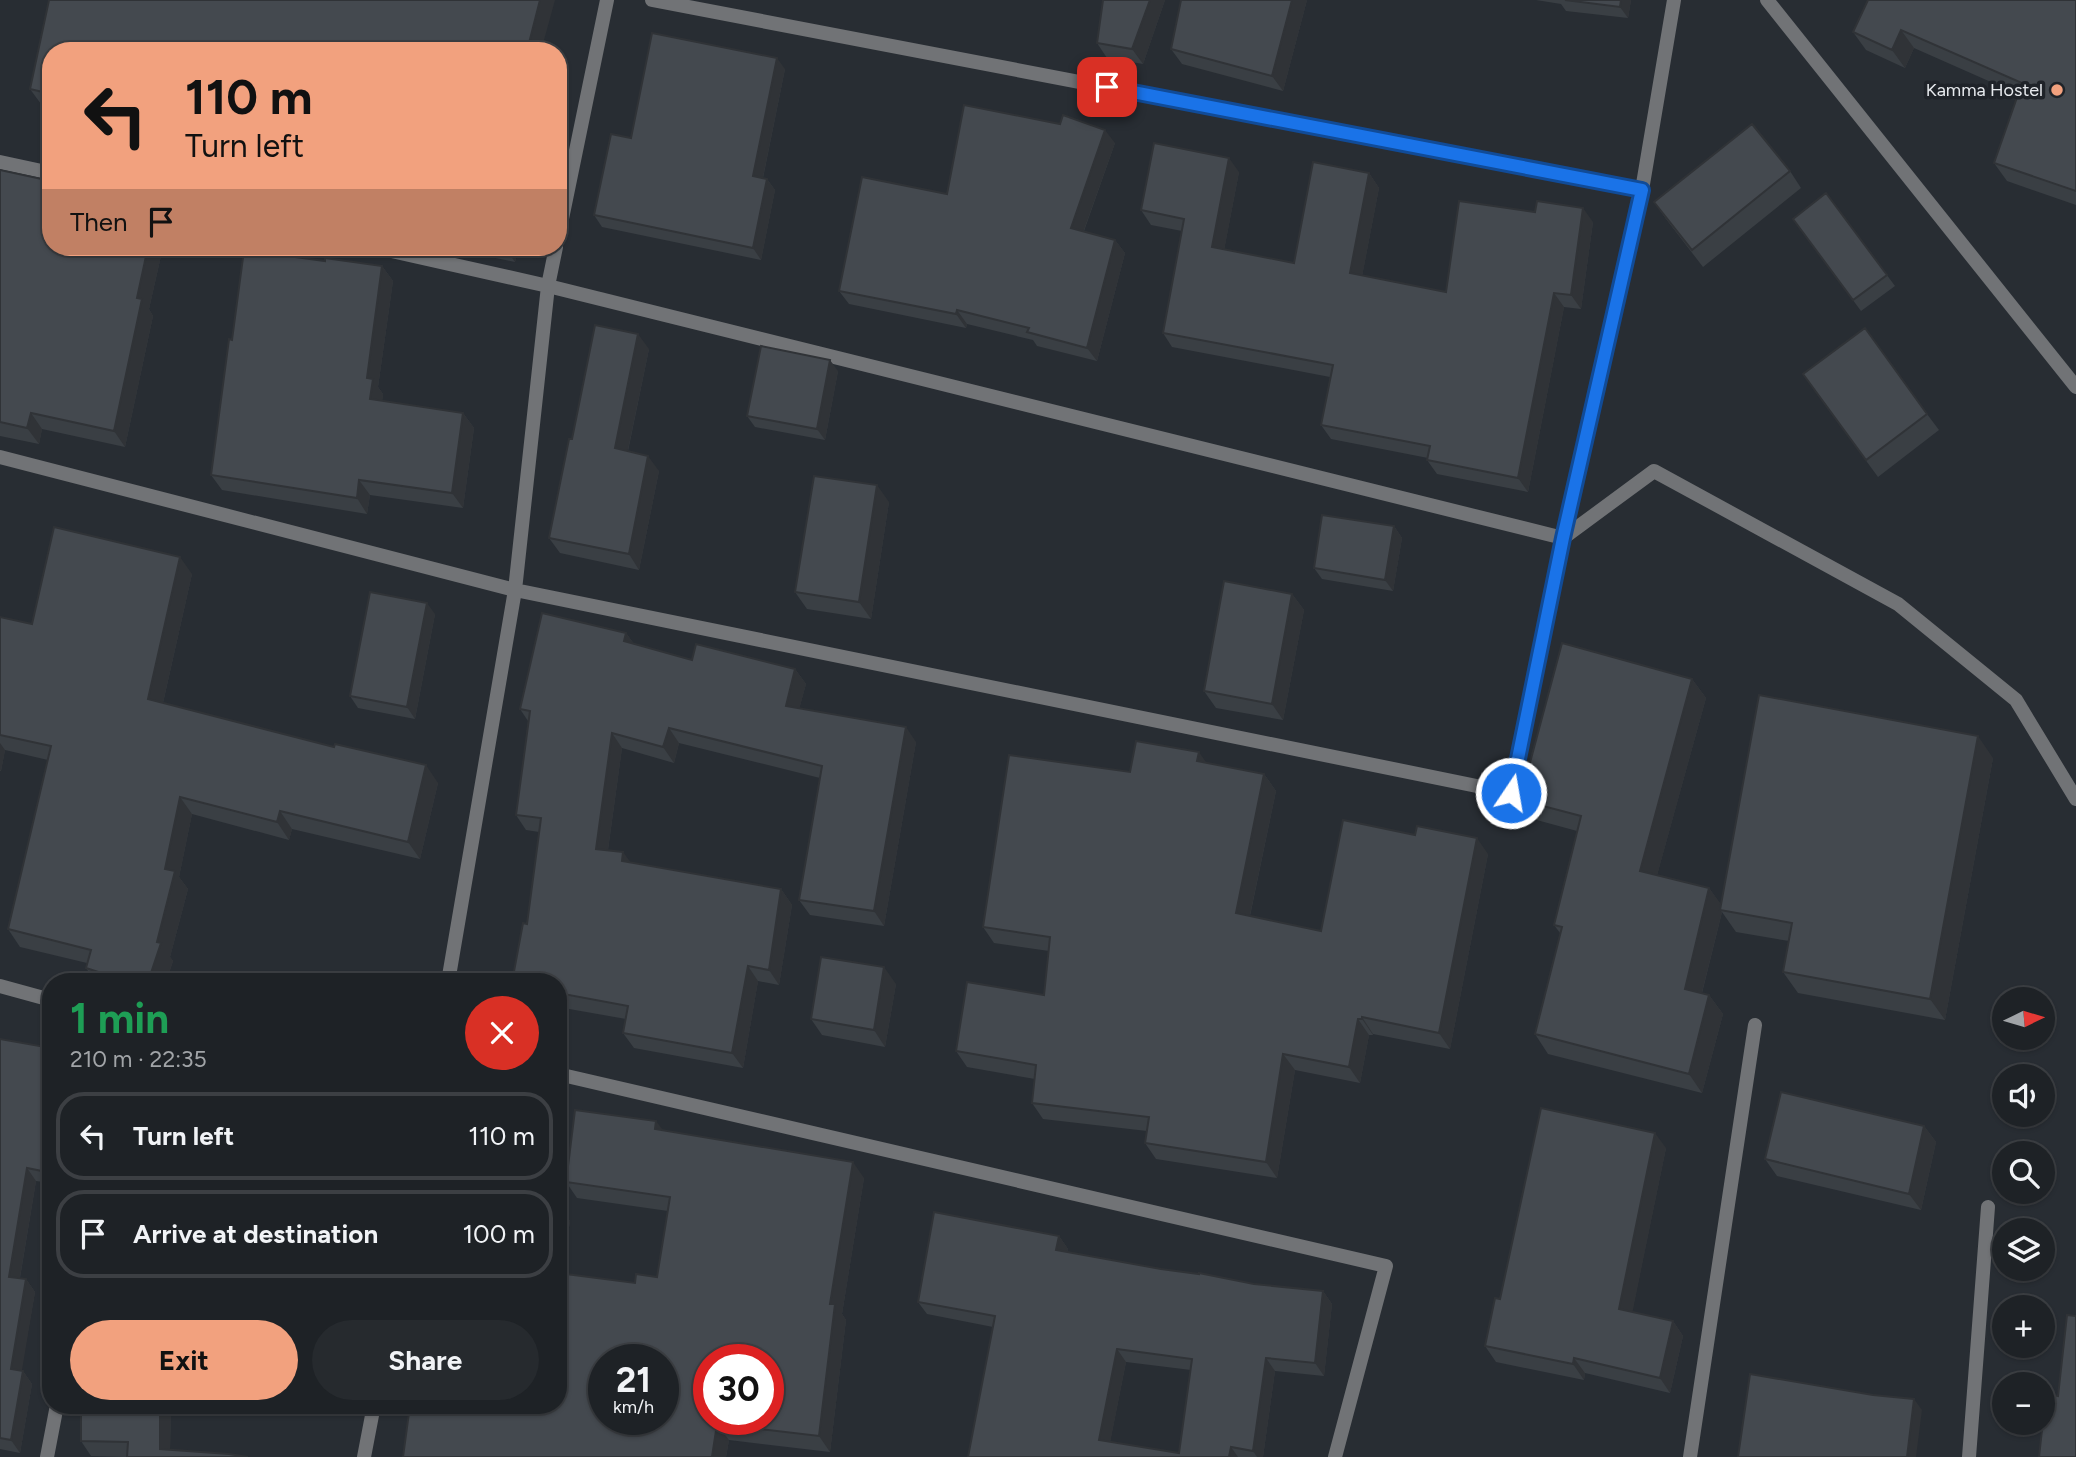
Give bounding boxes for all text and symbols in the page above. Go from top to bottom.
pin [1077,57,1137,117]
text: 110 m [185,67,313,126]
icon: arrive [1088,68,1126,106]
icon: left [70,70,161,161]
place label: Kamma Hostel [1926,79,2043,101]
marker: Kamma Hostel [2049,82,2065,98]
text: Turn left [185,127,304,165]
icon: arrive [142,203,180,241]
text: Then [70,206,128,238]
position arrow [1474,756,1548,830]
north arrow [1992,987,2054,1050]
map controls [1992,987,2055,1435]
text: 1 min [70,993,169,1044]
button: close [465,996,539,1070]
text: 210 m · 22:35 [70,1045,207,1073]
button: sound [1992,1064,2055,1127]
icon: left [74,1117,112,1155]
text: Turn left [133,1120,234,1152]
text: 110 m [468,1120,535,1152]
button: search [1992,1141,2055,1204]
icon: arrive [74,1215,112,1253]
text: Arrive at destination [133,1218,378,1250]
text: 100 m [462,1218,535,1250]
button: layers [1992,1218,2055,1281]
button: + [1992,1295,2055,1358]
button: Exit [70,1320,298,1400]
button: Share [312,1320,539,1400]
speed limit sign: 30 [693,1344,784,1435]
text: 21 [616,1359,651,1401]
button: − [1992,1372,2055,1435]
text: km/h [613,1396,654,1418]

